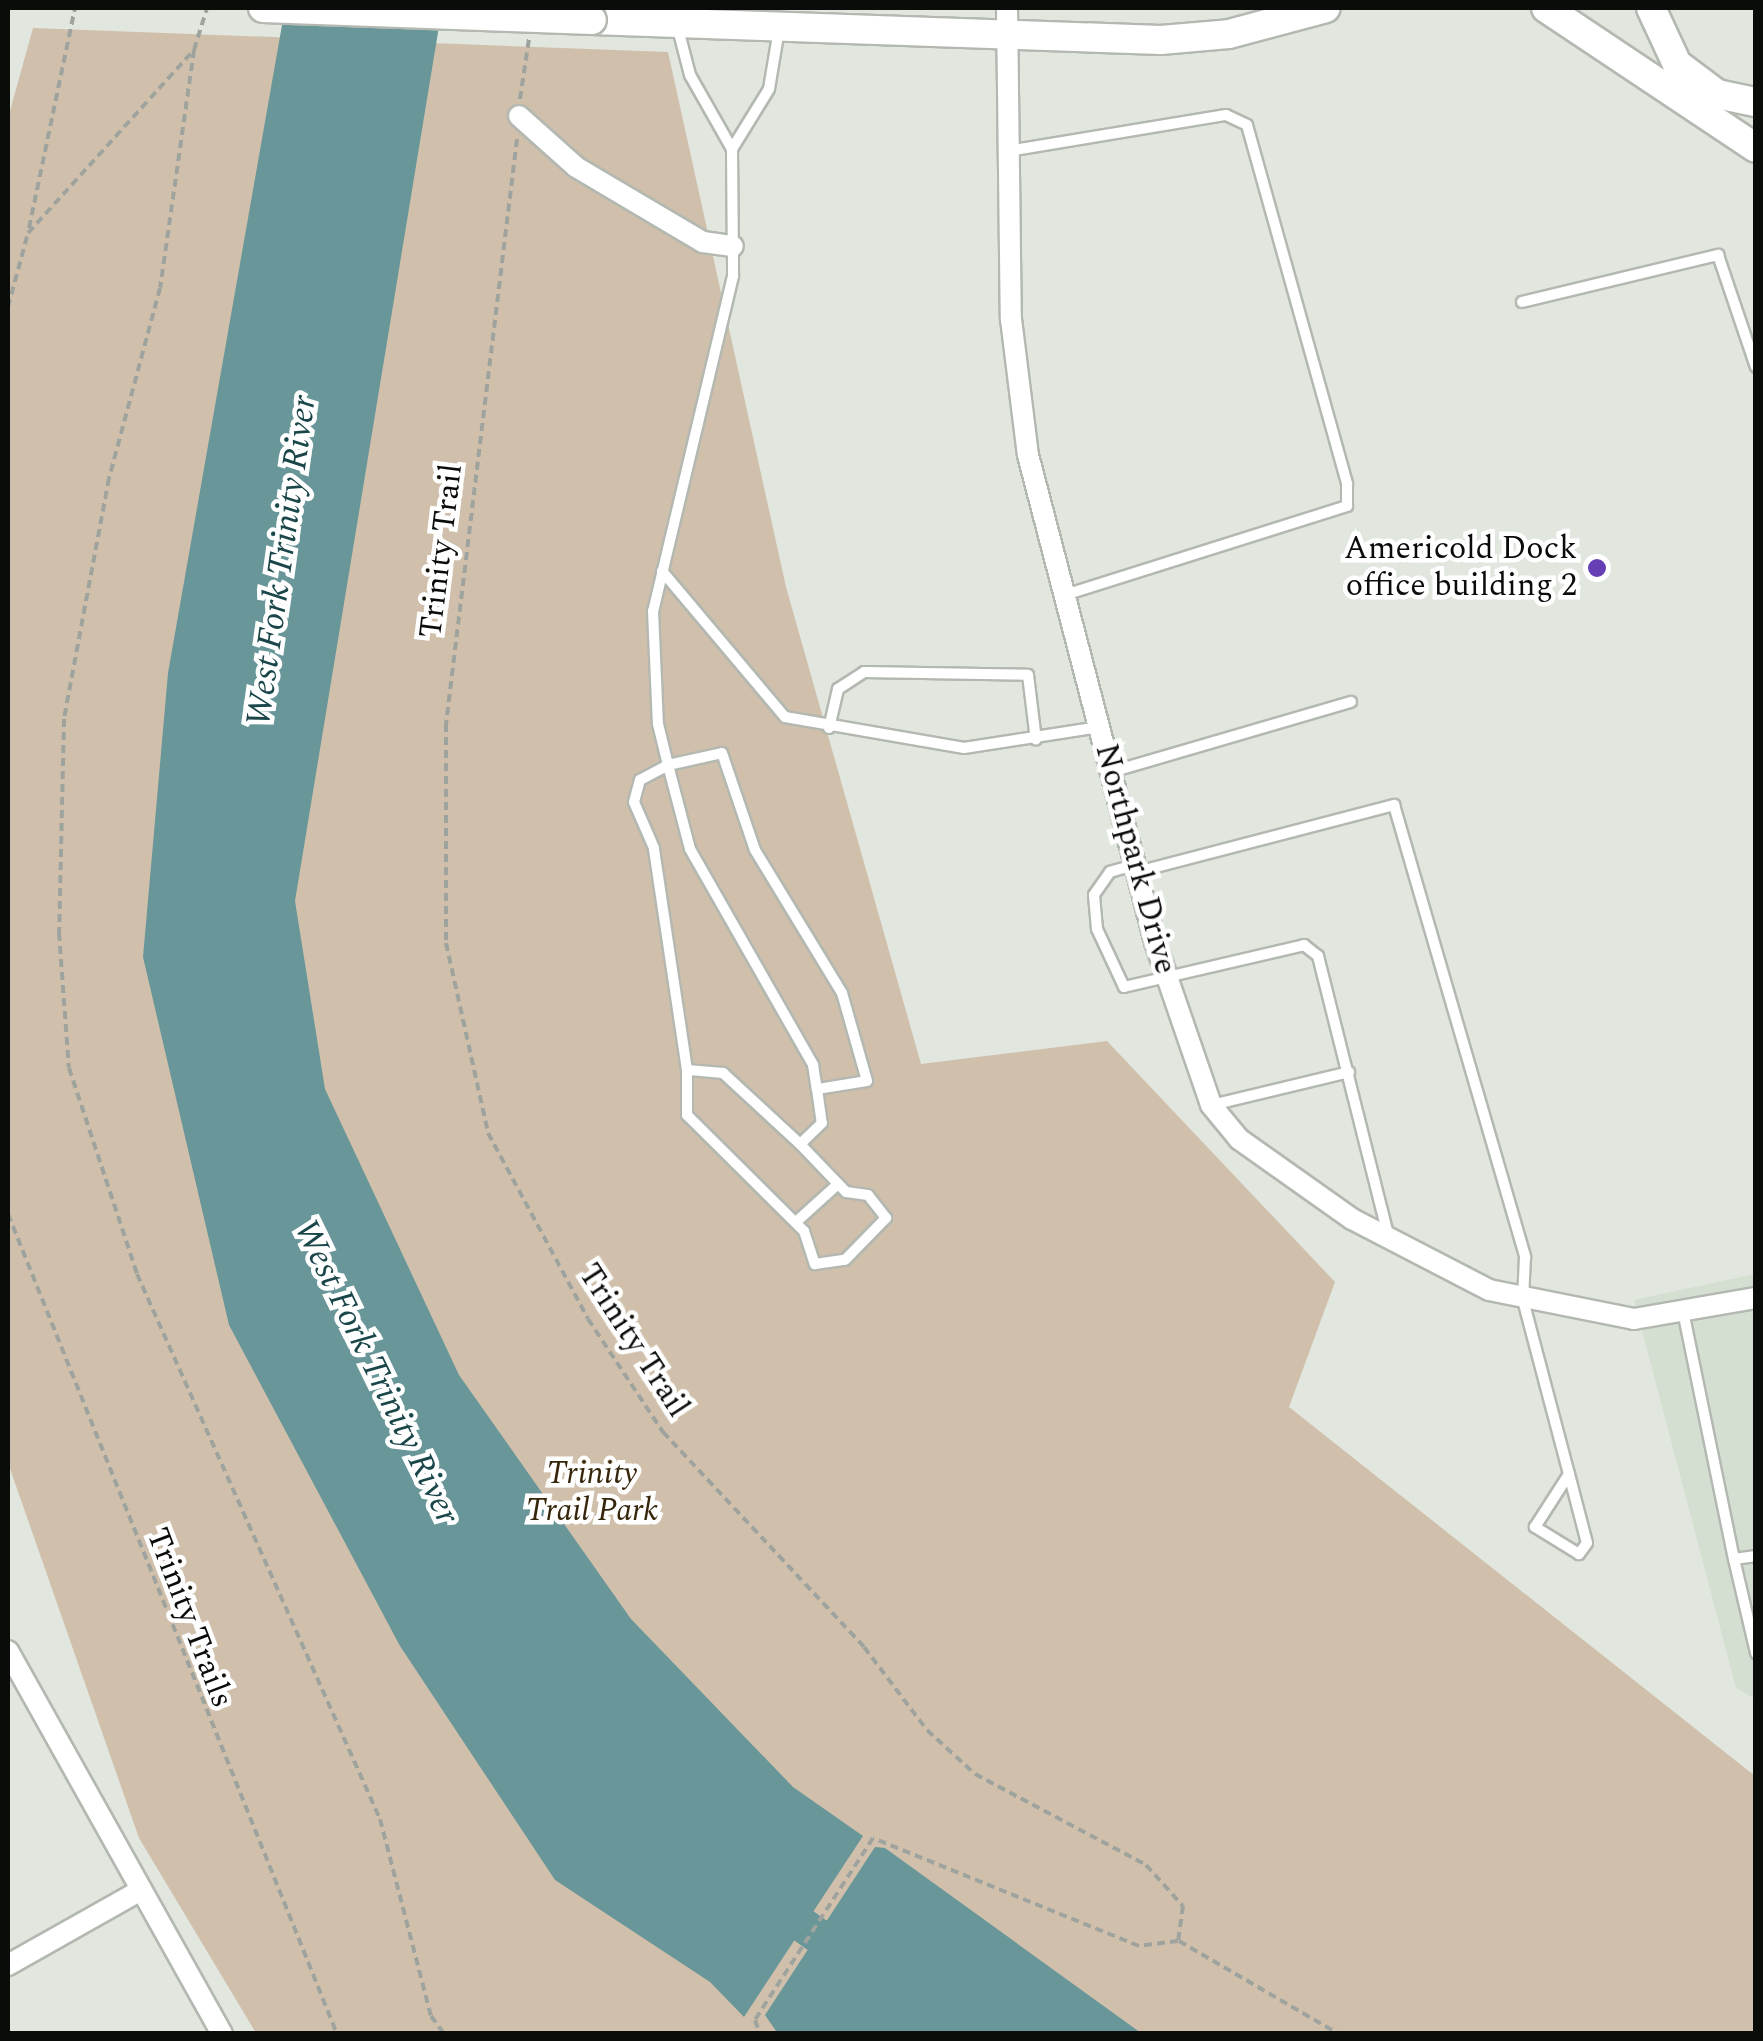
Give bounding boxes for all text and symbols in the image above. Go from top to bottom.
water label: West Fork Trinity River [238,393,326,729]
street label: Trinity Trail [412,462,472,640]
place label: Americold Dock office building 2 [1344,531,1577,606]
marker: Americold Dock office building 2 [1586,557,1608,579]
street label: Northpark Drive [1086,740,1184,978]
water label: West Fork Trinity River [284,1213,468,1531]
street label: Trinity Trail [569,1257,697,1425]
park label: Trinity Trail Park [526,1456,658,1531]
street label: Trinity Trails [137,1523,241,1713]

